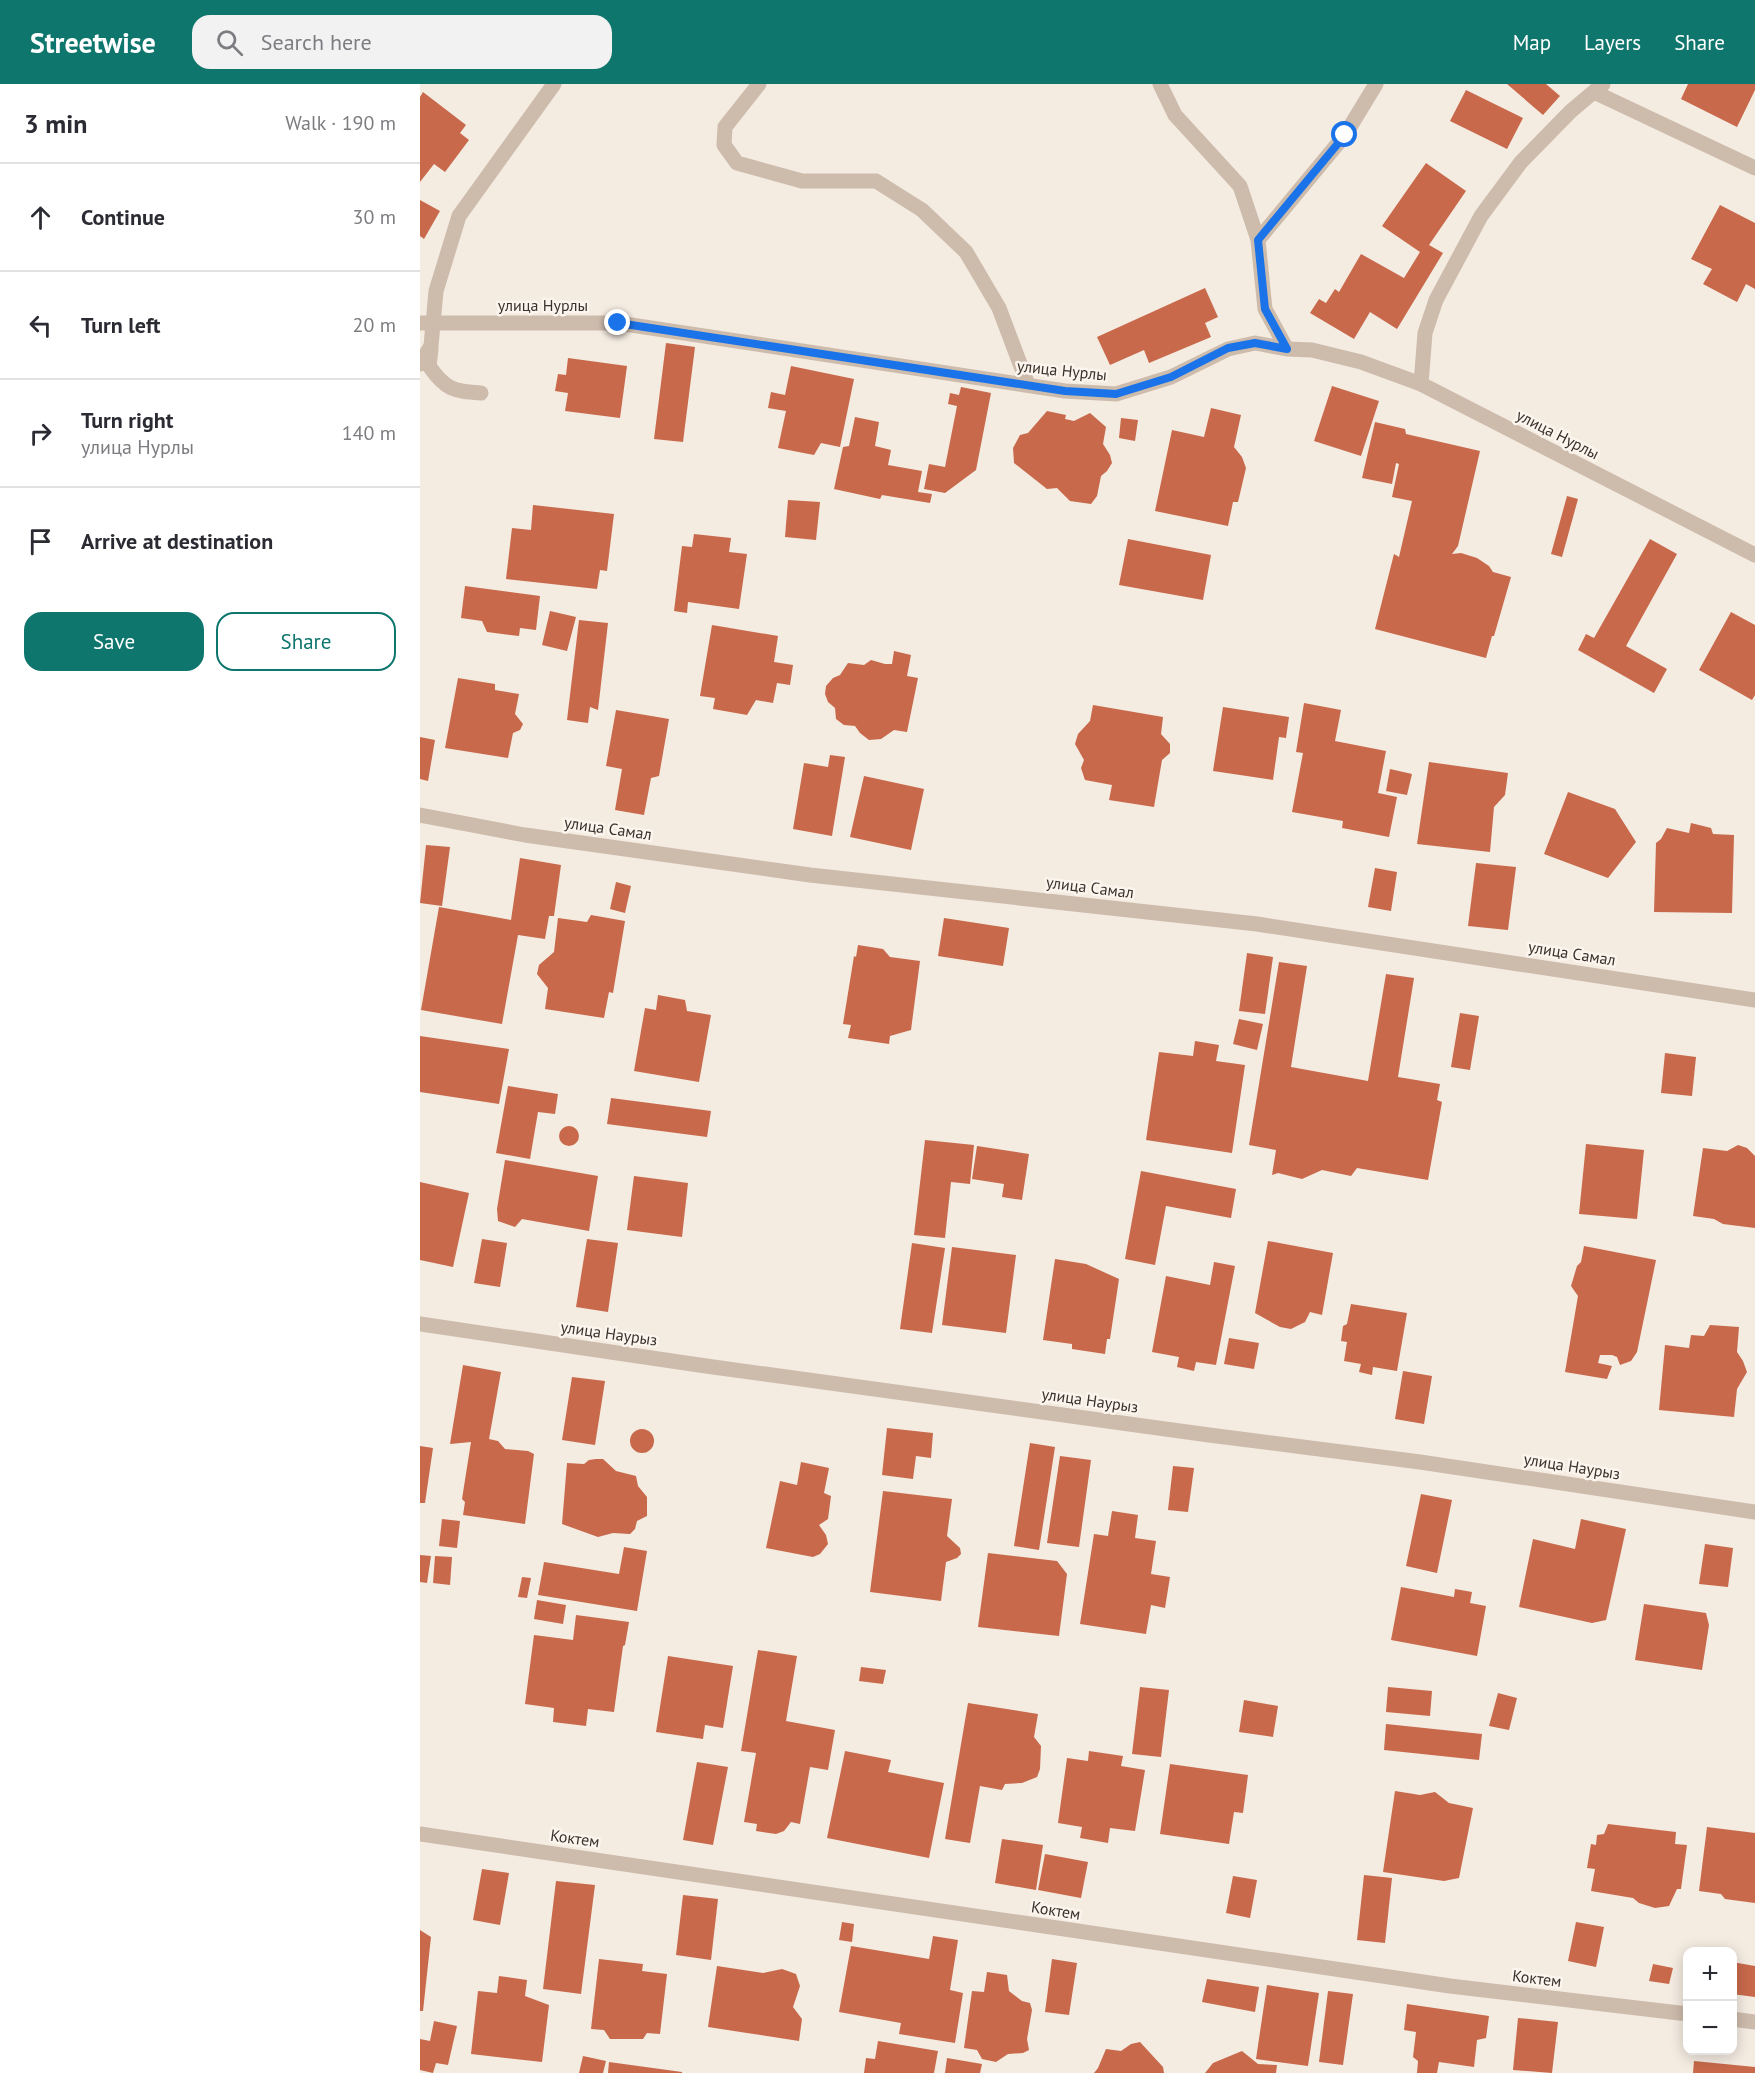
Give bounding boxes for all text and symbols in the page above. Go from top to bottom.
search box [192,15,612,69]
text: Streetwise [30,24,156,61]
icon: search [213,26,246,59]
text: Search here [261,28,372,56]
text: Map [1513,29,1551,56]
text: Layers [1584,29,1641,56]
text: Share [1674,29,1725,56]
text: 3 min [24,107,87,140]
text: Walk · 190 m [285,110,396,136]
route start [1331,121,1357,147]
icon: ahead [24,201,57,234]
text: Continue [81,203,165,231]
text: 30 m [353,204,396,230]
street label: улица Нурлы [498,295,588,315]
icon: left [24,309,57,342]
route end [604,309,630,335]
text: Turn left [81,311,161,339]
text: 20 m [353,312,396,338]
street label: улица Нурлы [1016,355,1108,385]
street label: улица Нурлы [1513,405,1603,463]
text: Turn right [81,406,173,434]
icon: right [24,417,57,450]
text: 140 m [342,420,396,446]
text: улица Нурлы [81,434,194,460]
icon: arrive [24,525,57,558]
text: Arrive at destination [81,527,273,555]
button: Save [24,612,204,671]
button: Share [216,612,396,671]
street label: улица Самал [563,812,653,844]
street label: улица Самал [1045,872,1135,902]
street label: улица Самал [1527,936,1617,970]
street label: улица Наурыз [559,1316,659,1350]
street label: улица Наурыз [1040,1383,1140,1417]
street label: улица Наурыз [1522,1449,1622,1483]
street label: Коктем [549,1825,601,1851]
street label: Коктем [1030,1896,1082,1924]
map controls [1683,1947,1737,2055]
button: + [1683,1947,1737,2001]
street label: Коктем [1511,1965,1563,1991]
button: − [1683,2001,1737,2055]

